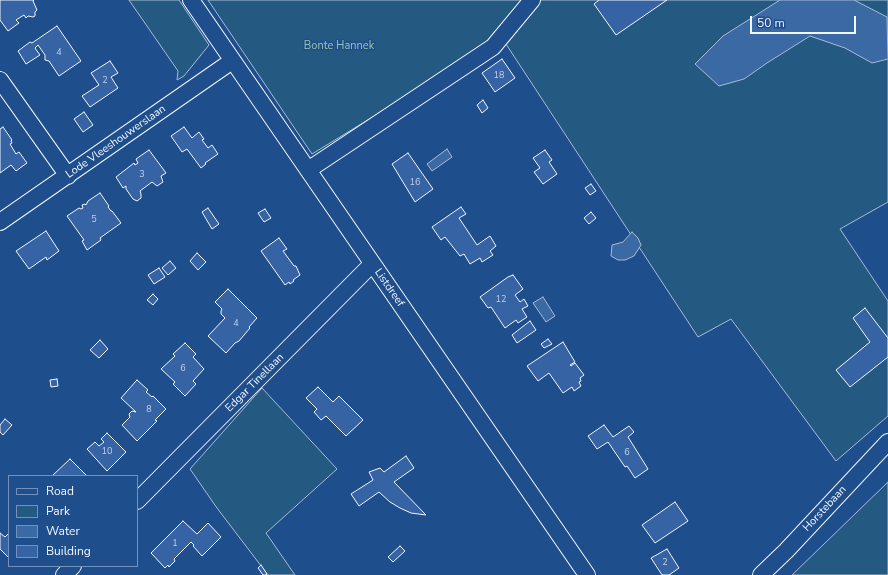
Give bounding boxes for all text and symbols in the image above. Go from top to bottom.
scale bar [752,8,858,34]
text: 50 m [757,15,785,31]
park label: Bonte Hannek [304,39,374,53]
house number: 4 [56,48,62,58]
house number: 18 [494,71,504,81]
house number: 2 [102,76,108,86]
street label: Lode Vleeshouwerslaan [64,103,168,181]
house number: 3 [139,170,145,180]
house number: 16 [410,178,420,188]
house number: 5 [91,215,97,225]
street label: Listdreef [371,267,407,309]
house number: 12 [496,295,506,305]
house number: 4 [233,319,239,329]
street label: Edgar Tinellaan [223,351,287,415]
house number: 6 [180,364,186,374]
house number: 8 [146,405,152,415]
house number: 10 [102,447,112,457]
house number: 6 [624,448,630,458]
legend [8,475,138,567]
text: Road [46,483,74,499]
street label: Horstebaan [801,483,849,535]
text: Park [46,503,70,519]
text: Water [46,523,80,539]
house number: 1 [172,539,178,549]
text: Building [46,543,91,559]
house number: 2 [662,558,668,568]

